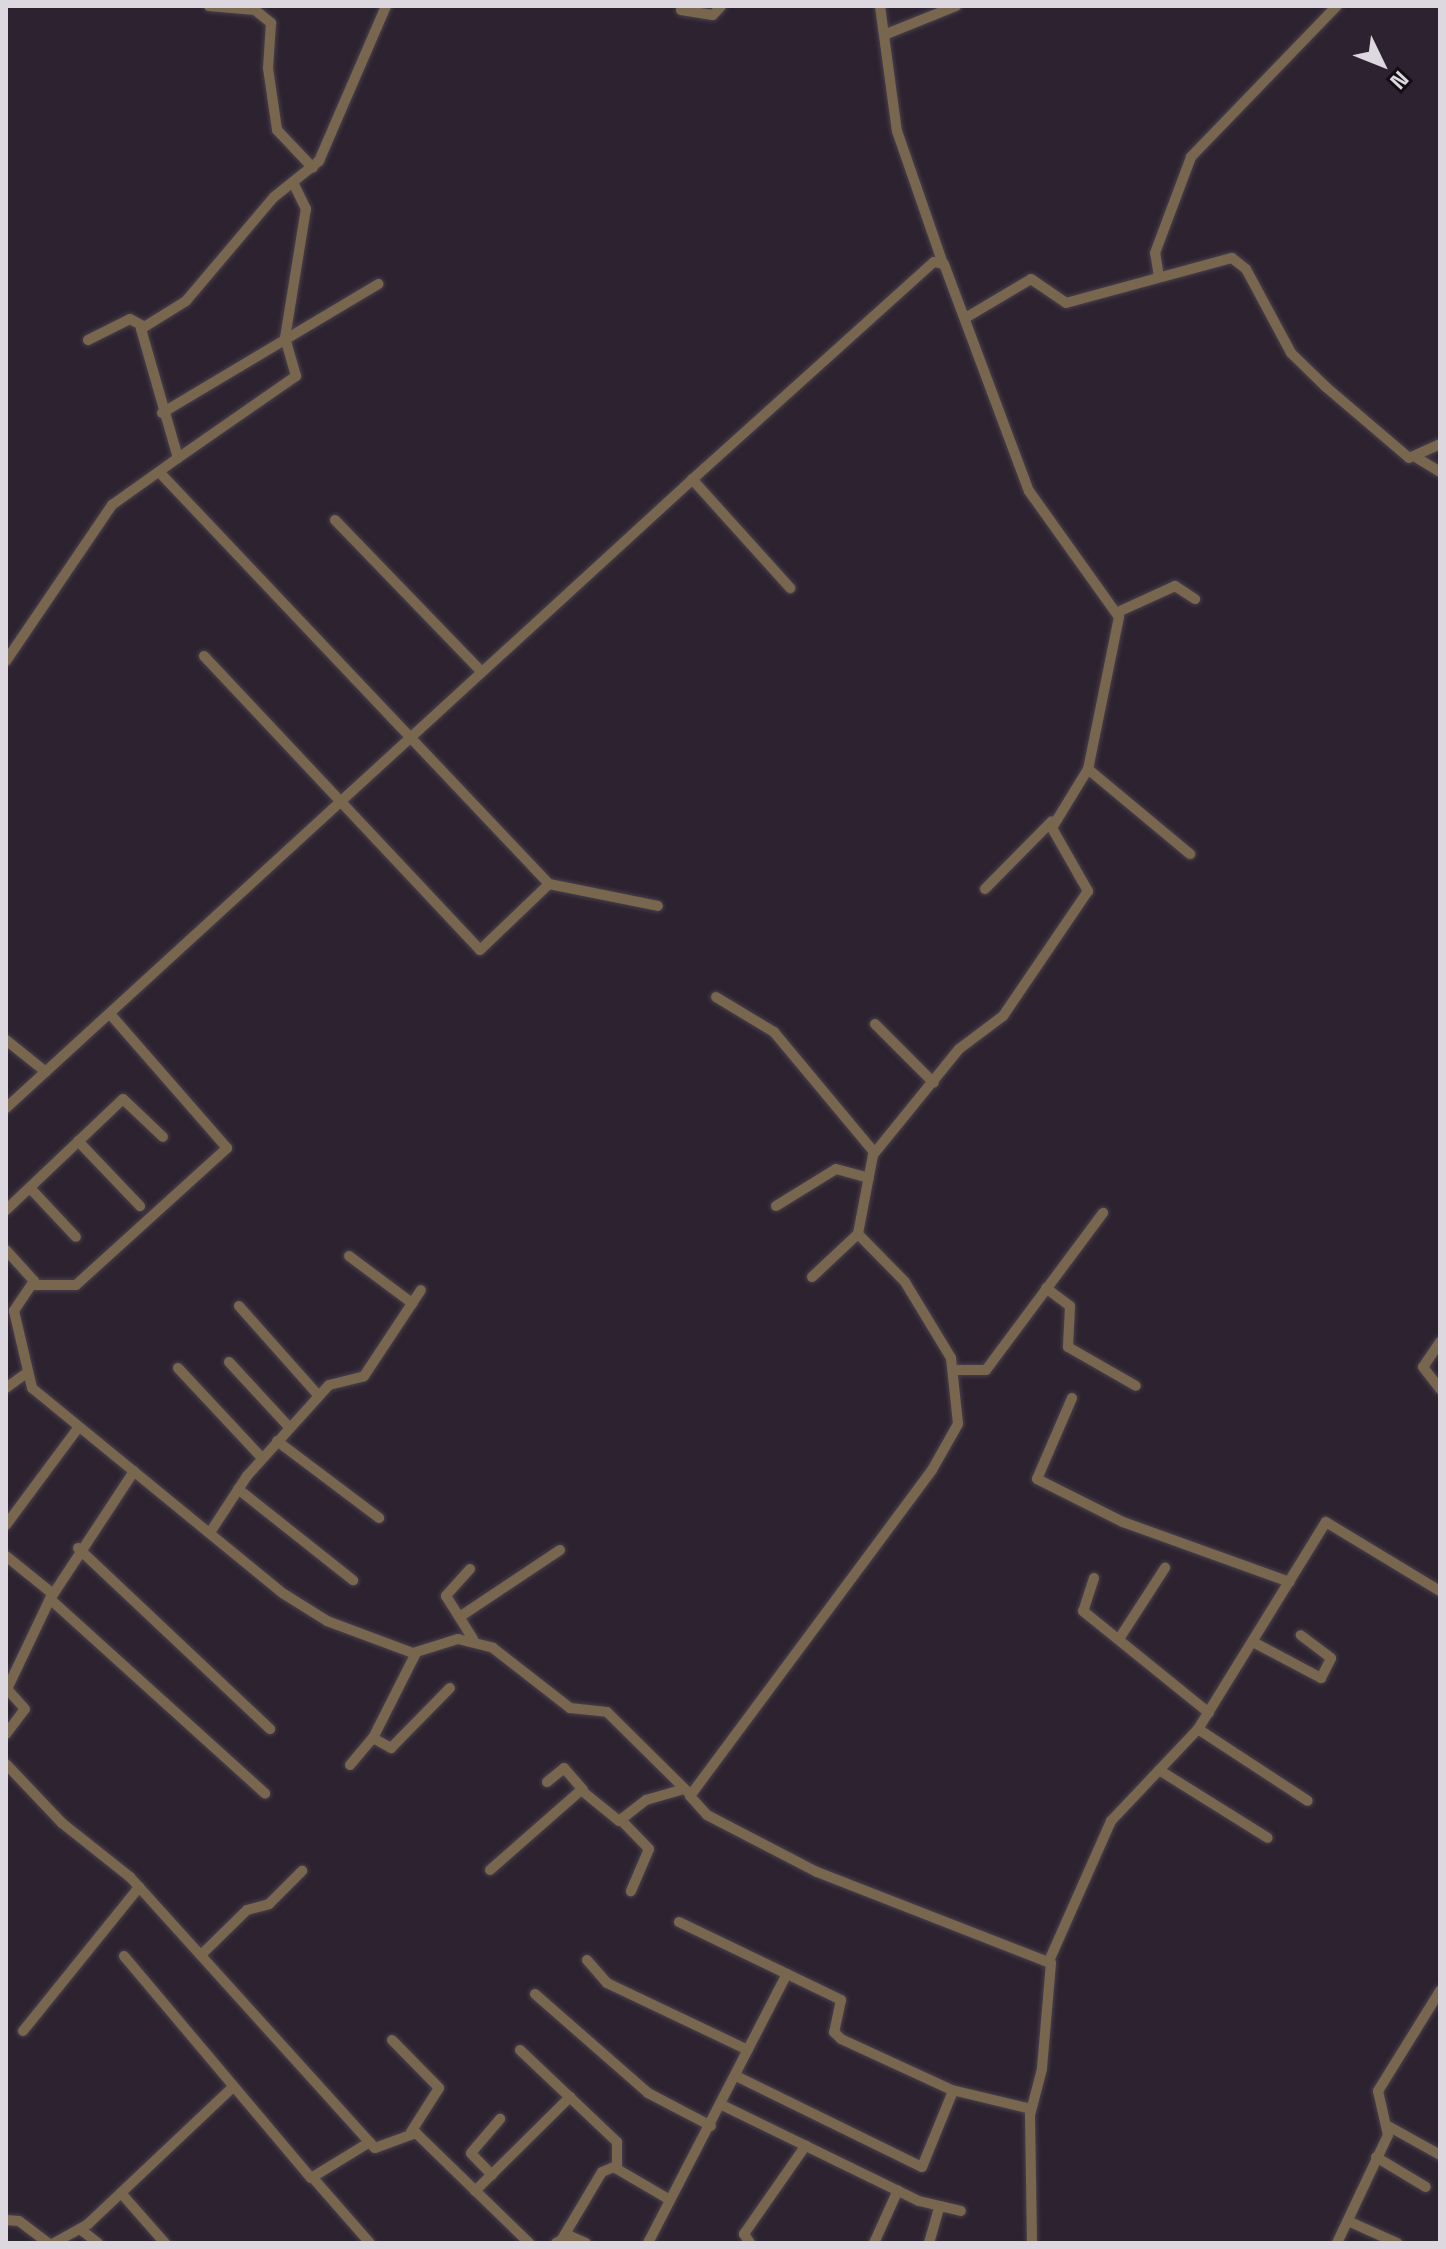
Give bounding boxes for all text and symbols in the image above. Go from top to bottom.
north arrow [1342,24,1422,104]
text: N [1384,65,1415,95]

